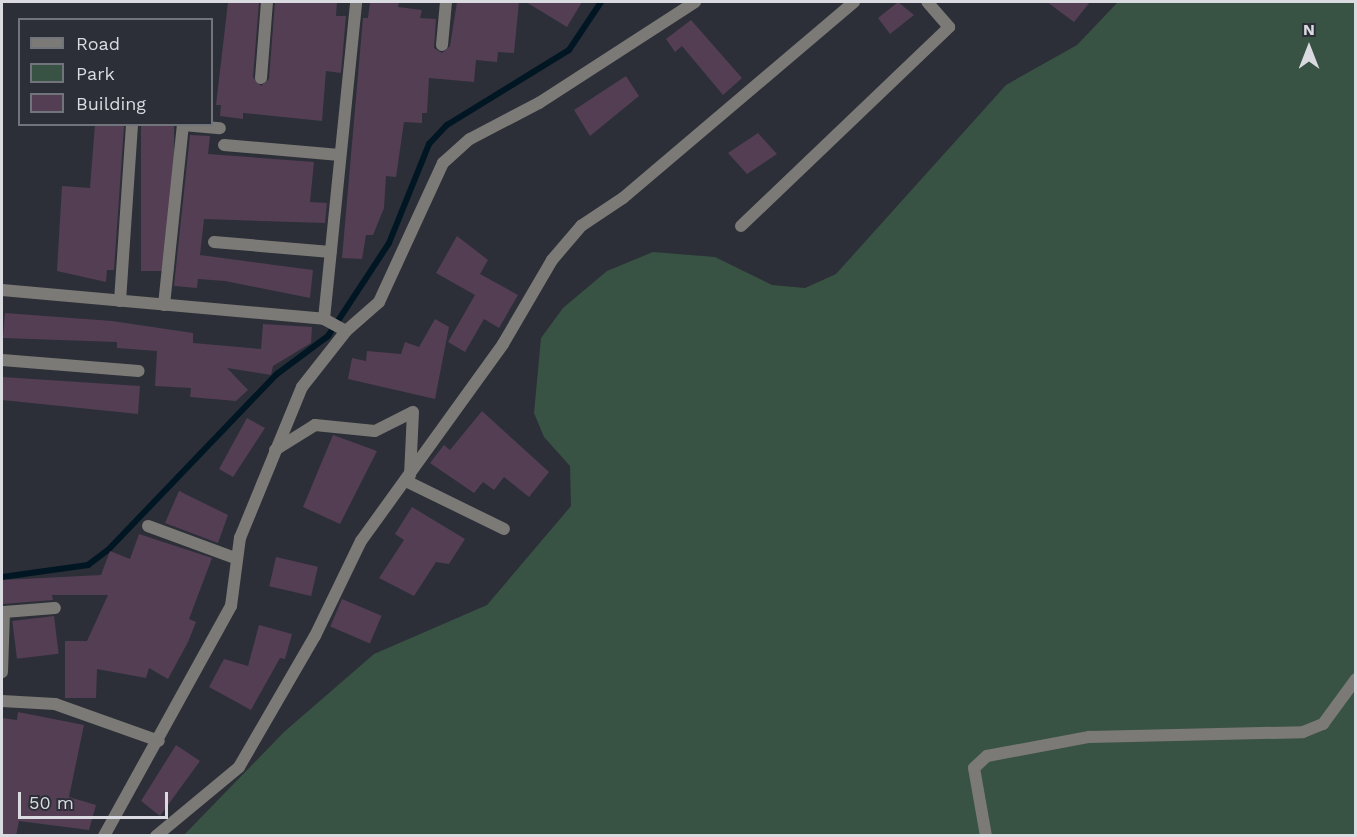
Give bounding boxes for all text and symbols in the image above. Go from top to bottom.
legend [18,18,213,126]
north arrow [1279,18,1339,78]
text: N [1303,20,1315,39]
text: Road [76,33,120,54]
text: Park [76,63,115,84]
text: Building [76,93,146,114]
scale bar [21,780,171,818]
text: 50 m [29,792,74,813]

